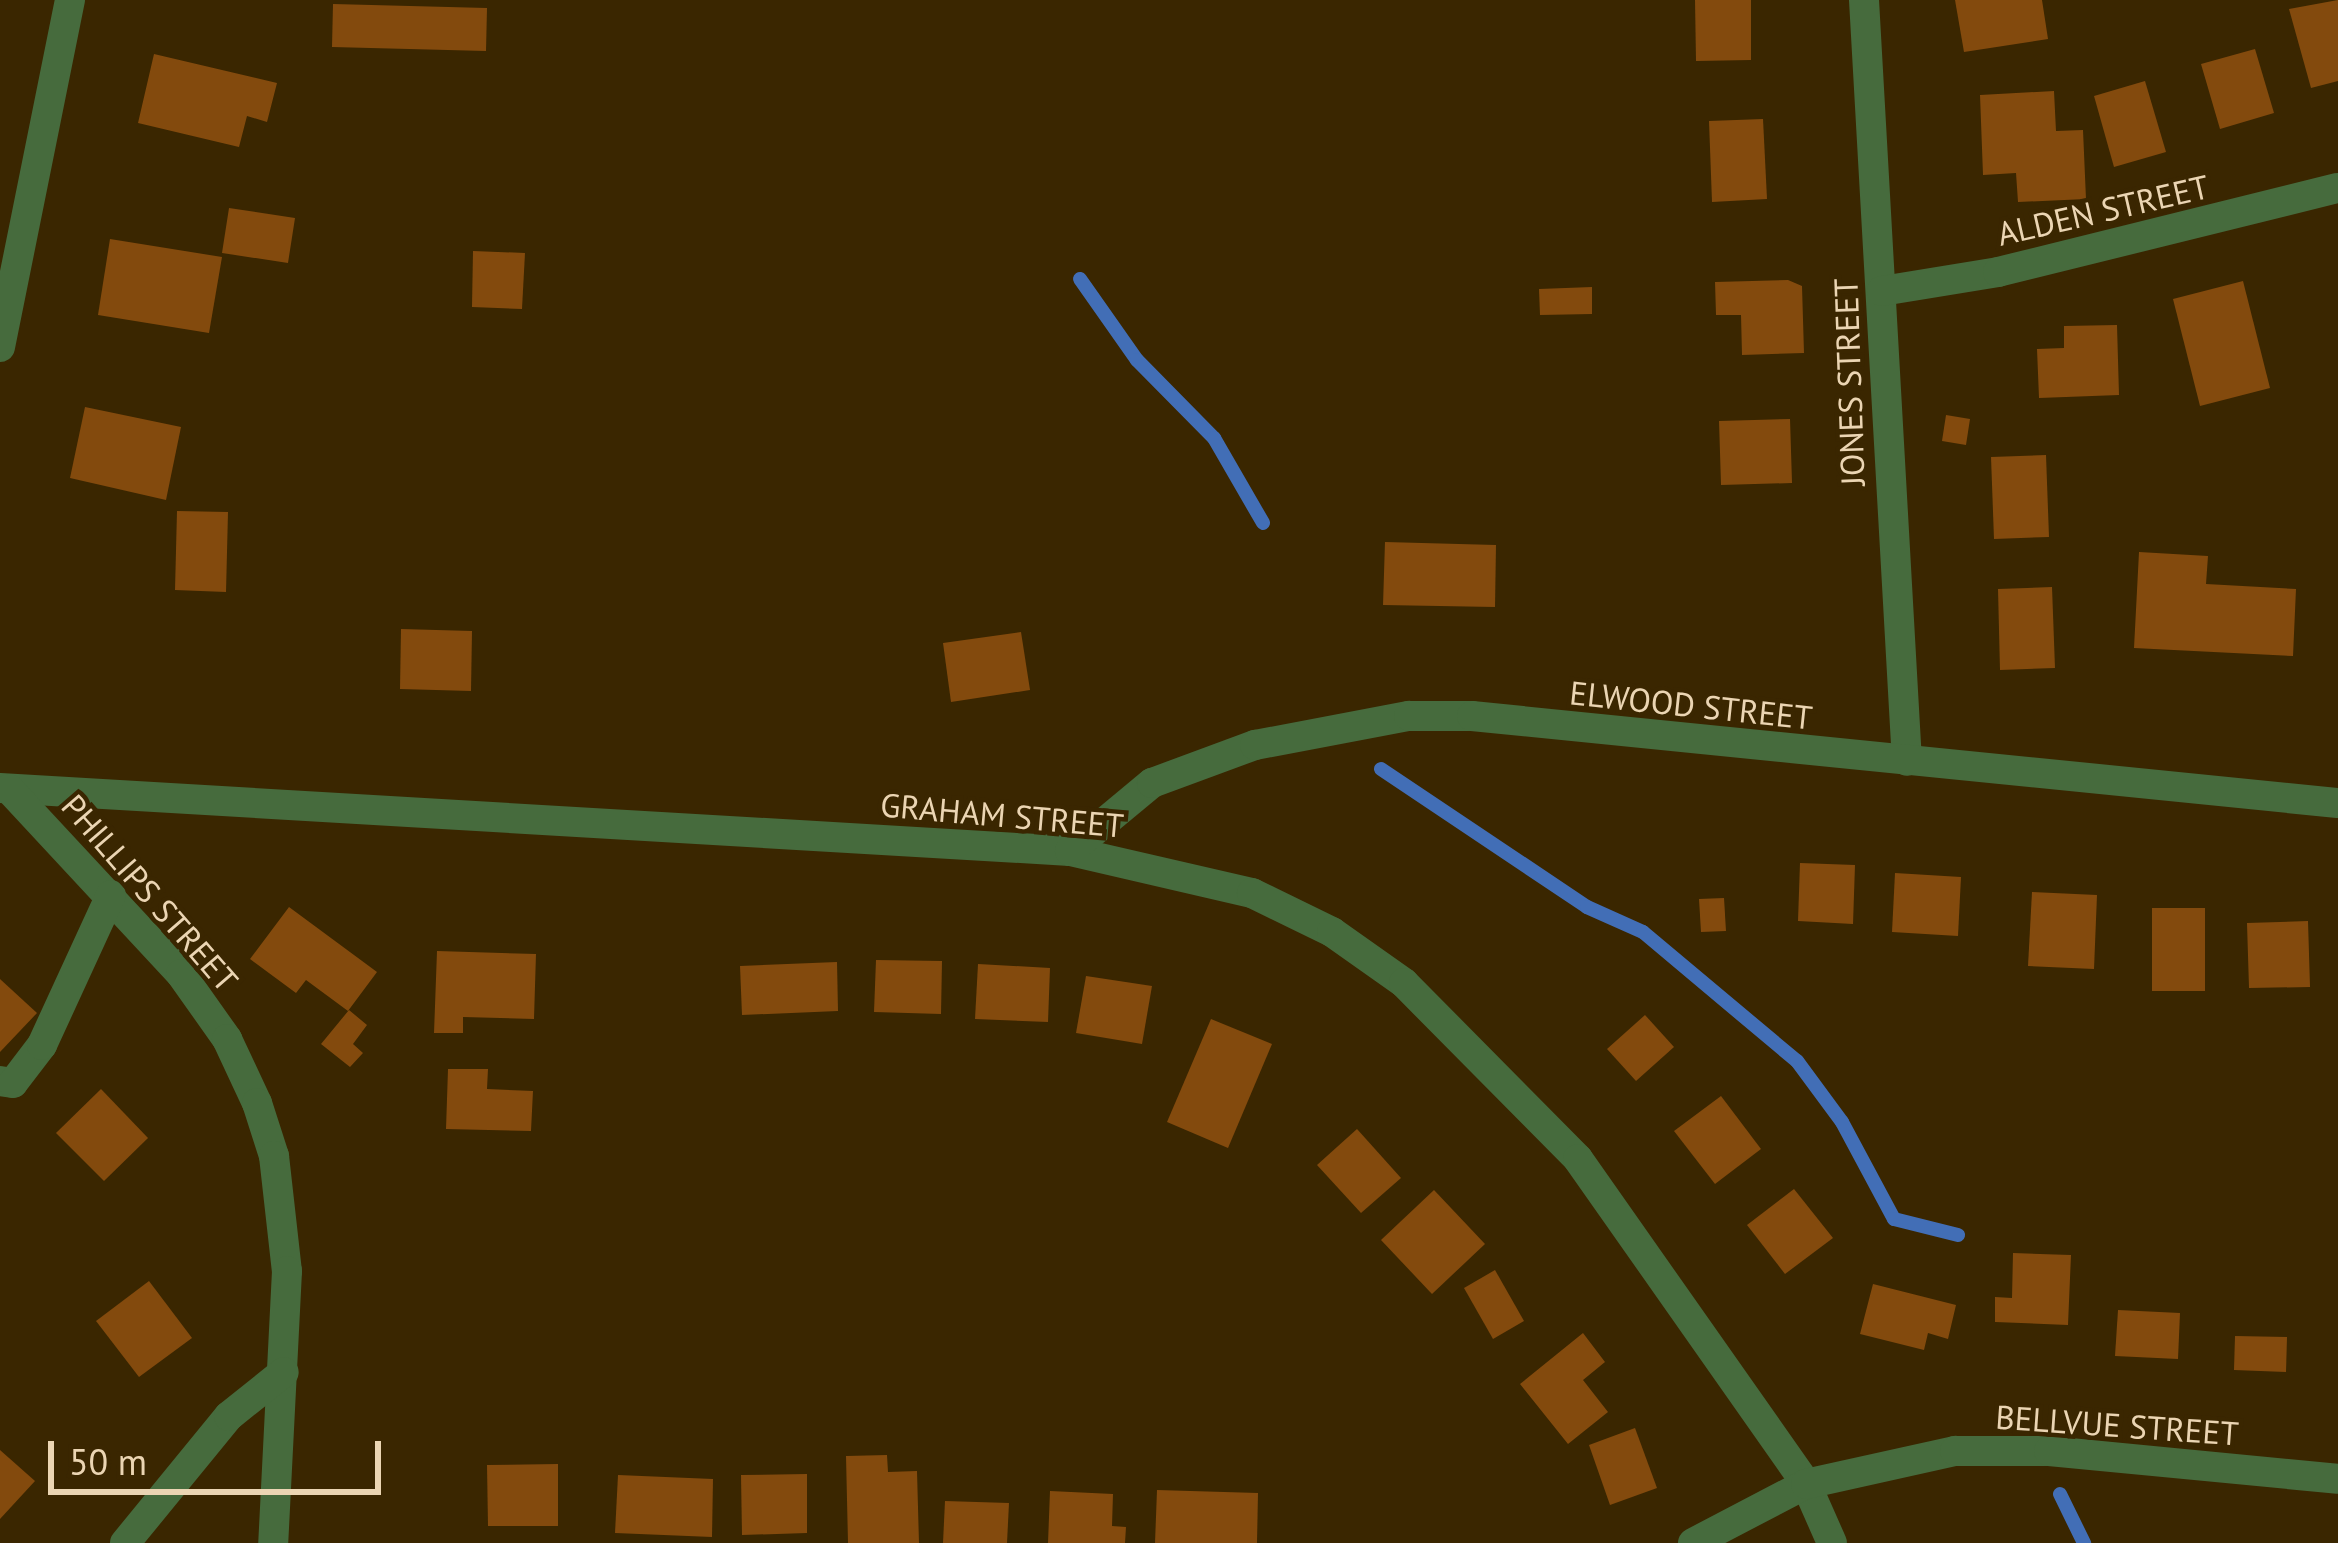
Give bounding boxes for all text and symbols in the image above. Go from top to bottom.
street label: ALDEN STREET [1993,166,2213,254]
street label: JONES STREET [1826,278,1872,486]
street label: ELWOOD STREET [1568,673,1814,737]
street label: GRAHAM STREET [879,785,1125,845]
street label: PHILLIPS STREET [54,786,246,1000]
street label: BELLVUE STREET [1994,1397,2240,1453]
scale bar [54,1417,387,1491]
text: 50 m [69,1438,147,1485]

